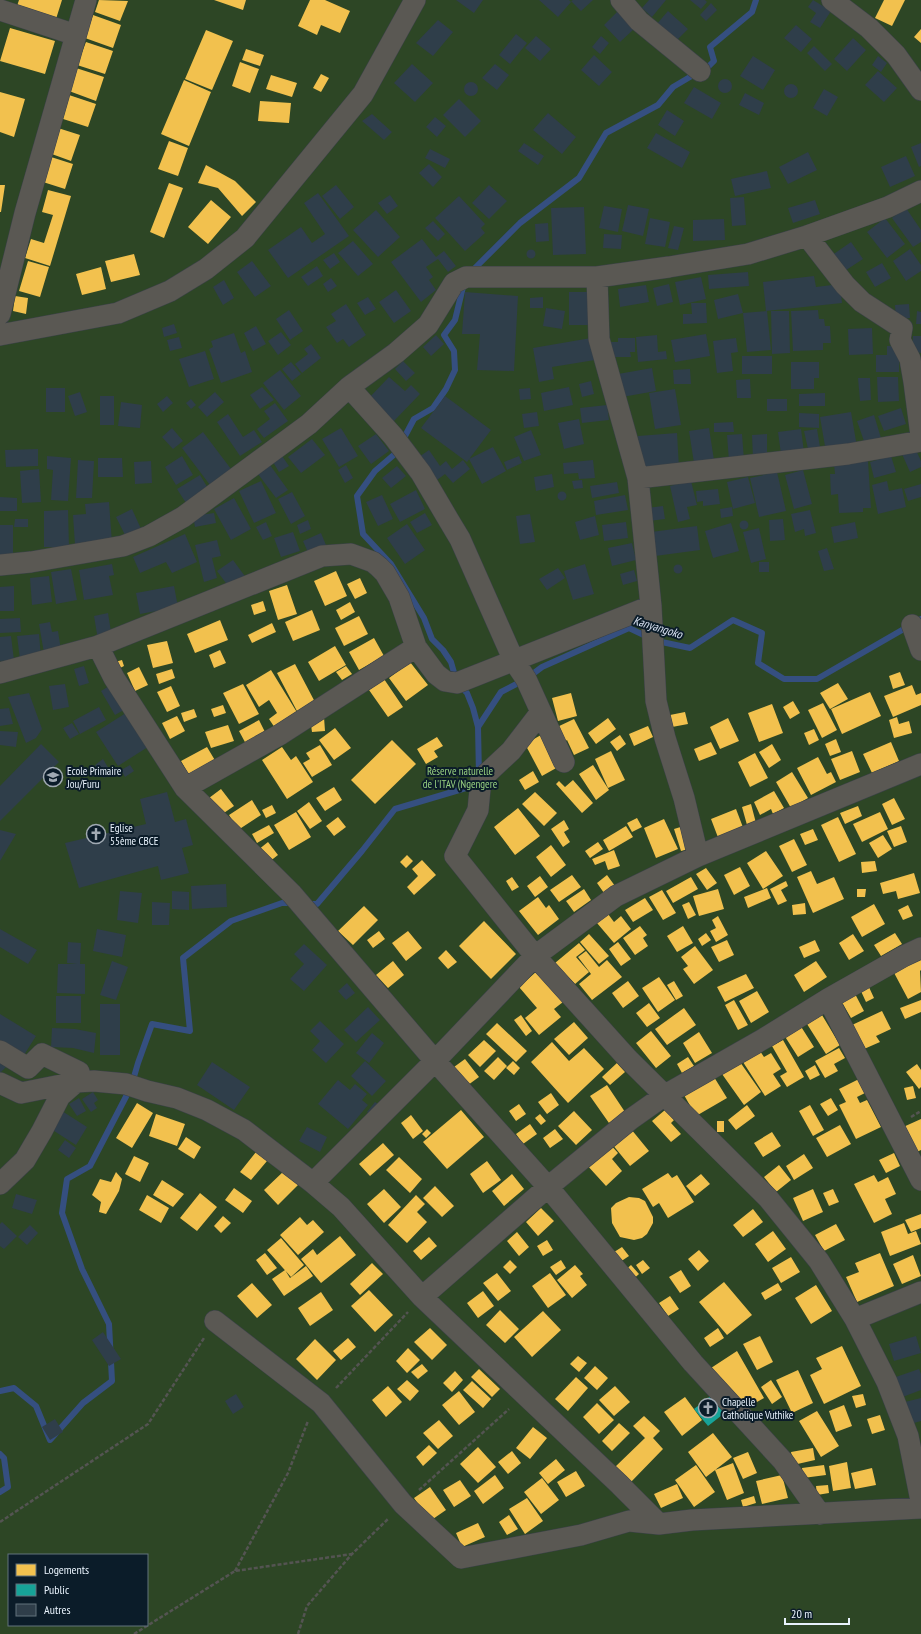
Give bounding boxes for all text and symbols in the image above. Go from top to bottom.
water label: Kanyangoko [632,612,685,642]
place label: Ecole Primaire Jou/Furu [66,764,122,791]
park label: Réserve naturelle de l'ITAV (Ngengere [423,764,498,791]
school or university icon: Ecole Primaire Jou/Furu [42,766,64,788]
place label: Eglise 55ème CBCE [110,821,159,848]
church icon: Eglise 55ème CBCE [85,823,107,845]
place label: Chapelle Catholique Vuthike [722,1395,794,1422]
church icon: Chapelle Catholique Vuthike [697,1397,719,1419]
legend [8,1554,148,1626]
text: Logements [44,1562,89,1577]
text: Public [44,1582,70,1597]
scale bar [785,1600,849,1626]
text: Autres [44,1602,70,1617]
text: 20 m [791,1606,812,1621]

